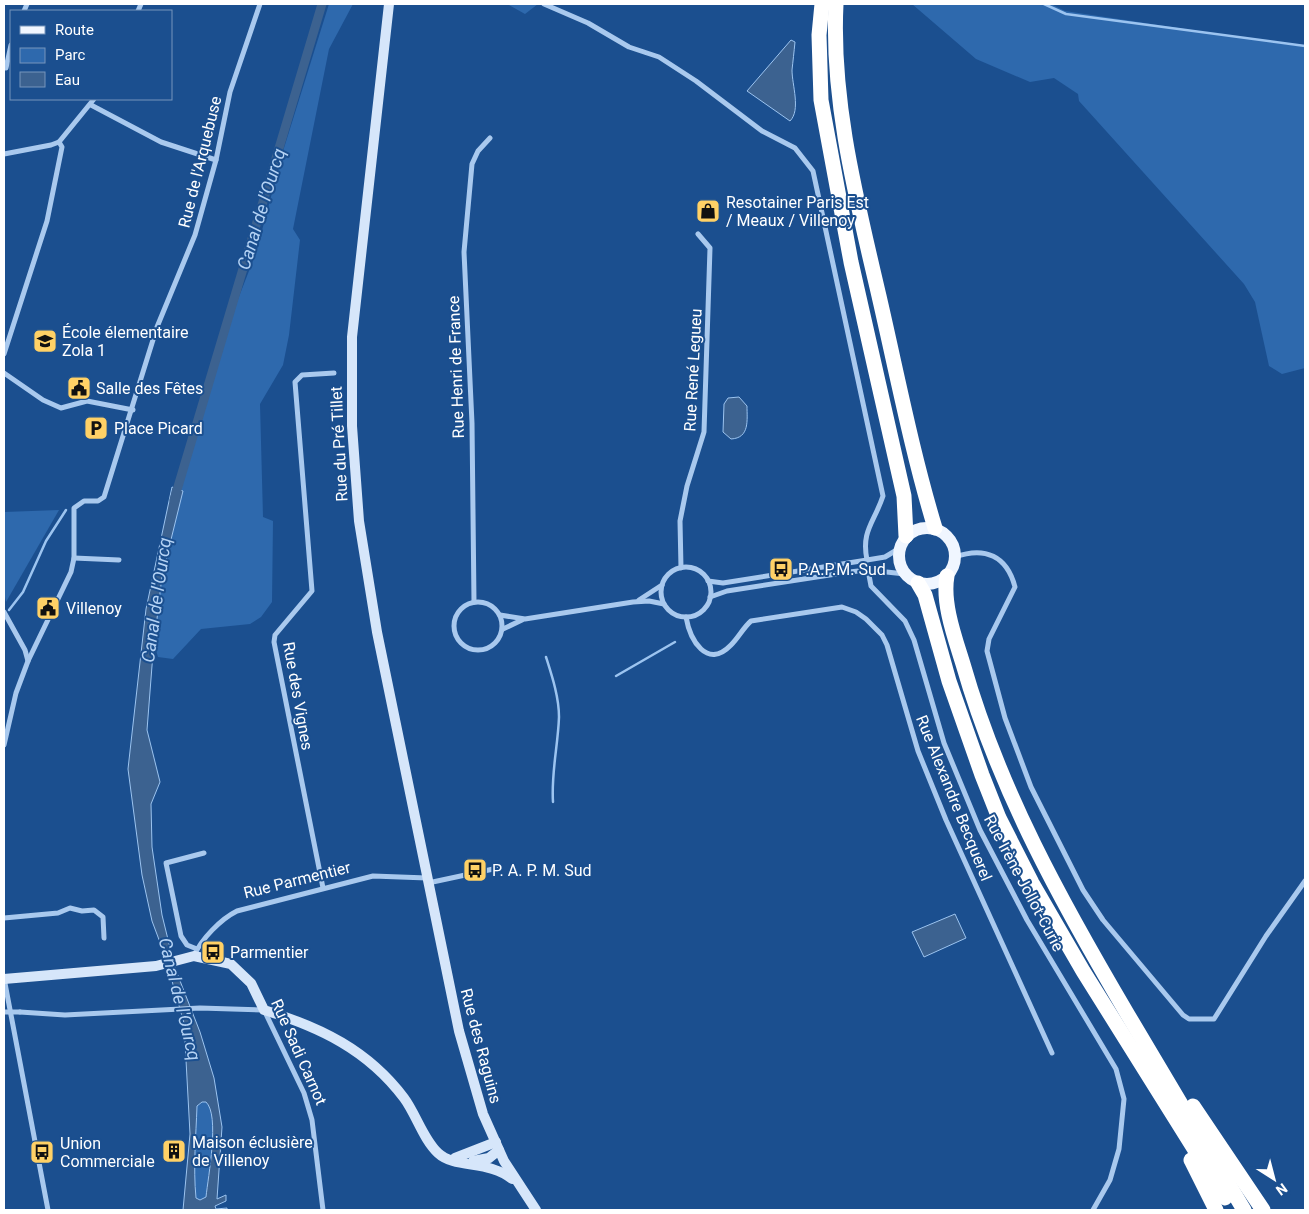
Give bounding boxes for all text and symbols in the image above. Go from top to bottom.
legend [10,10,172,100]
text: Route [55,21,94,39]
text: Parc [55,46,85,64]
text: Eau [55,71,80,89]
street label: Rue de l'Arquebuse [174,94,226,230]
water label: Canal de l'Ourcq [233,146,289,272]
place label: Resotainer Paris Est / Meaux / Villenoy [726,193,869,230]
shop icon: Resotainer Paris Est / Meaux / Villenoy [695,198,721,224]
street label: Rue Henri de France [444,295,468,439]
street label: Rue René Legueu [680,308,706,432]
place label: École élementaire Zola 1 [62,323,189,360]
school or university icon: École élementaire Zola 1 [32,328,58,354]
public building icon: Salle des Fêtes [66,375,92,401]
place label: Salle des Fêtes [96,379,203,398]
street label: Rue du Pré Tillet [326,386,352,502]
parking icon: Place Picard [83,415,109,441]
place label: Place Picard [114,419,203,438]
water label: Canal de l'Ourcq [137,536,175,664]
bus stop icon: P.A.P.M. Sud [768,556,794,582]
place label: P.A.P.M. Sud [798,560,886,579]
public building icon: Villenoy [35,595,61,621]
place label: Villenoy [66,599,122,618]
street label: Rue des Vignes [279,640,317,752]
street label: Rue Alexandre Becquerel [912,712,996,884]
street label: Rue Irène Jollot-Curie [980,811,1068,955]
street label: Rue Parmentier [242,857,353,902]
bus stop icon: P. A. P. M. Sud [462,857,488,883]
place label: P. A. P. M. Sud [492,861,592,880]
water label: Canal de l'Ourcq [155,935,205,1063]
bus stop icon: Parmentier [200,939,226,965]
place label: Parmentier [230,943,309,962]
street label: Rue des Raguins [457,986,505,1106]
street label: Rue Sadi Carnot [267,996,331,1108]
place label: Maison éclusière de Villenoy [192,1133,313,1170]
place label: Union Commerciale [60,1134,155,1171]
building icon: Maison éclusière de Villenoy [161,1138,187,1164]
bus stop icon: Union Commerciale [29,1139,55,1165]
north arrow [1249,1154,1299,1204]
text: N [1273,1180,1290,1199]

